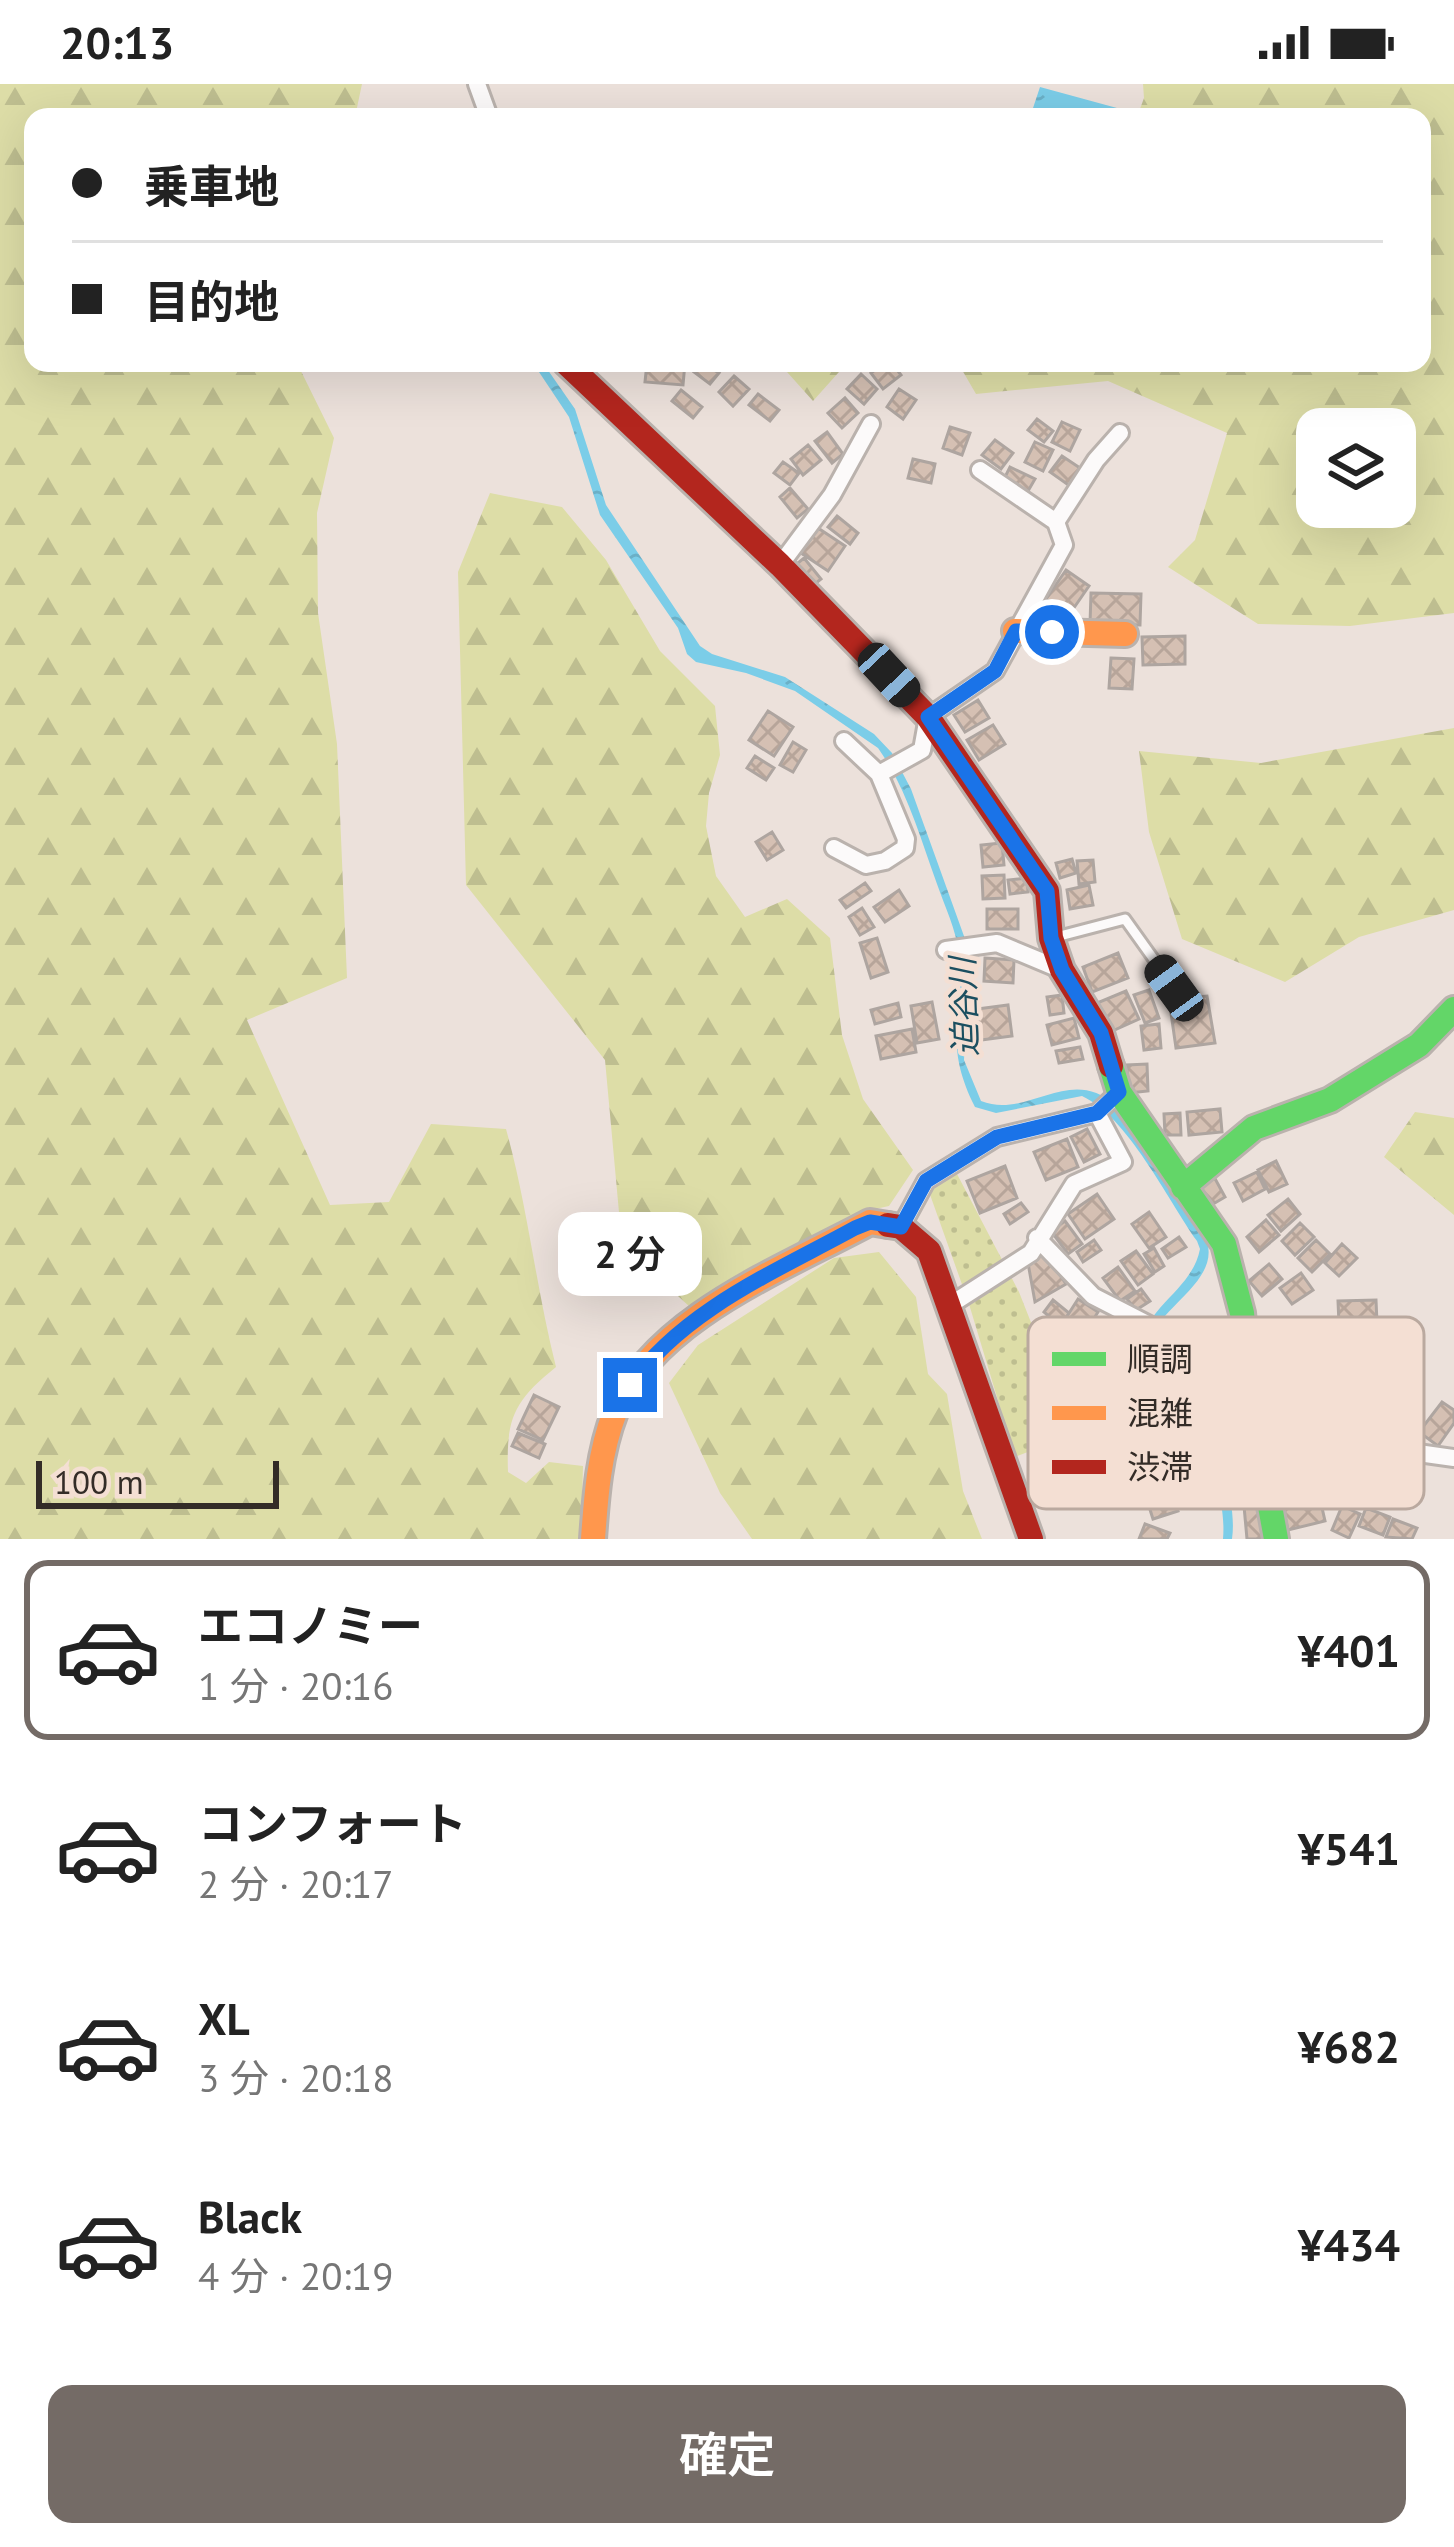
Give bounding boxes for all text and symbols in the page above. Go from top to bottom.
text: 20:13 [60,13,174,71]
text: 乗車地 [144,157,279,215]
text: 目的地 [144,272,279,330]
map controls [1296,408,1416,528]
button: layers [1296,408,1416,528]
route start [1025,605,1079,659]
car [851,636,927,714]
car [1138,948,1210,1028]
water label: 迫谷川 [940,954,986,1057]
callout: 2 分 [558,1211,702,1295]
text: 2 分 [595,1228,665,1279]
legend [1028,1317,1424,1509]
text: 順調 [1127,1337,1193,1380]
route end [603,1358,657,1412]
text: 混雑 [1127,1391,1193,1434]
text: 渋滞 [1127,1445,1193,1488]
scale bar [36,1455,279,1508]
text: 100 m [54,1460,144,1503]
icon: car [54,1596,162,1704]
text: エコノミー [198,1596,423,1654]
text: ¥401 [1298,1621,1400,1679]
text: 1 分 · 20:16 [198,1660,393,1711]
icon: car [54,1794,162,1902]
text: コンフォート [198,1794,467,1852]
text: ¥541 [1298,1819,1400,1877]
text: 2 分 · 20:17 [198,1858,393,1909]
text: XL [198,1989,250,2047]
icon: car [54,1992,162,2100]
text: ¥682 [1298,2017,1400,2075]
text: 3 分 · 20:18 [198,2052,393,2103]
text: Black [198,2187,302,2245]
icon: car [54,2190,162,2298]
text: ¥434 [1298,2215,1400,2273]
text: 4 分 · 20:19 [198,2250,393,2301]
button: 確定 [48,2385,1406,2523]

